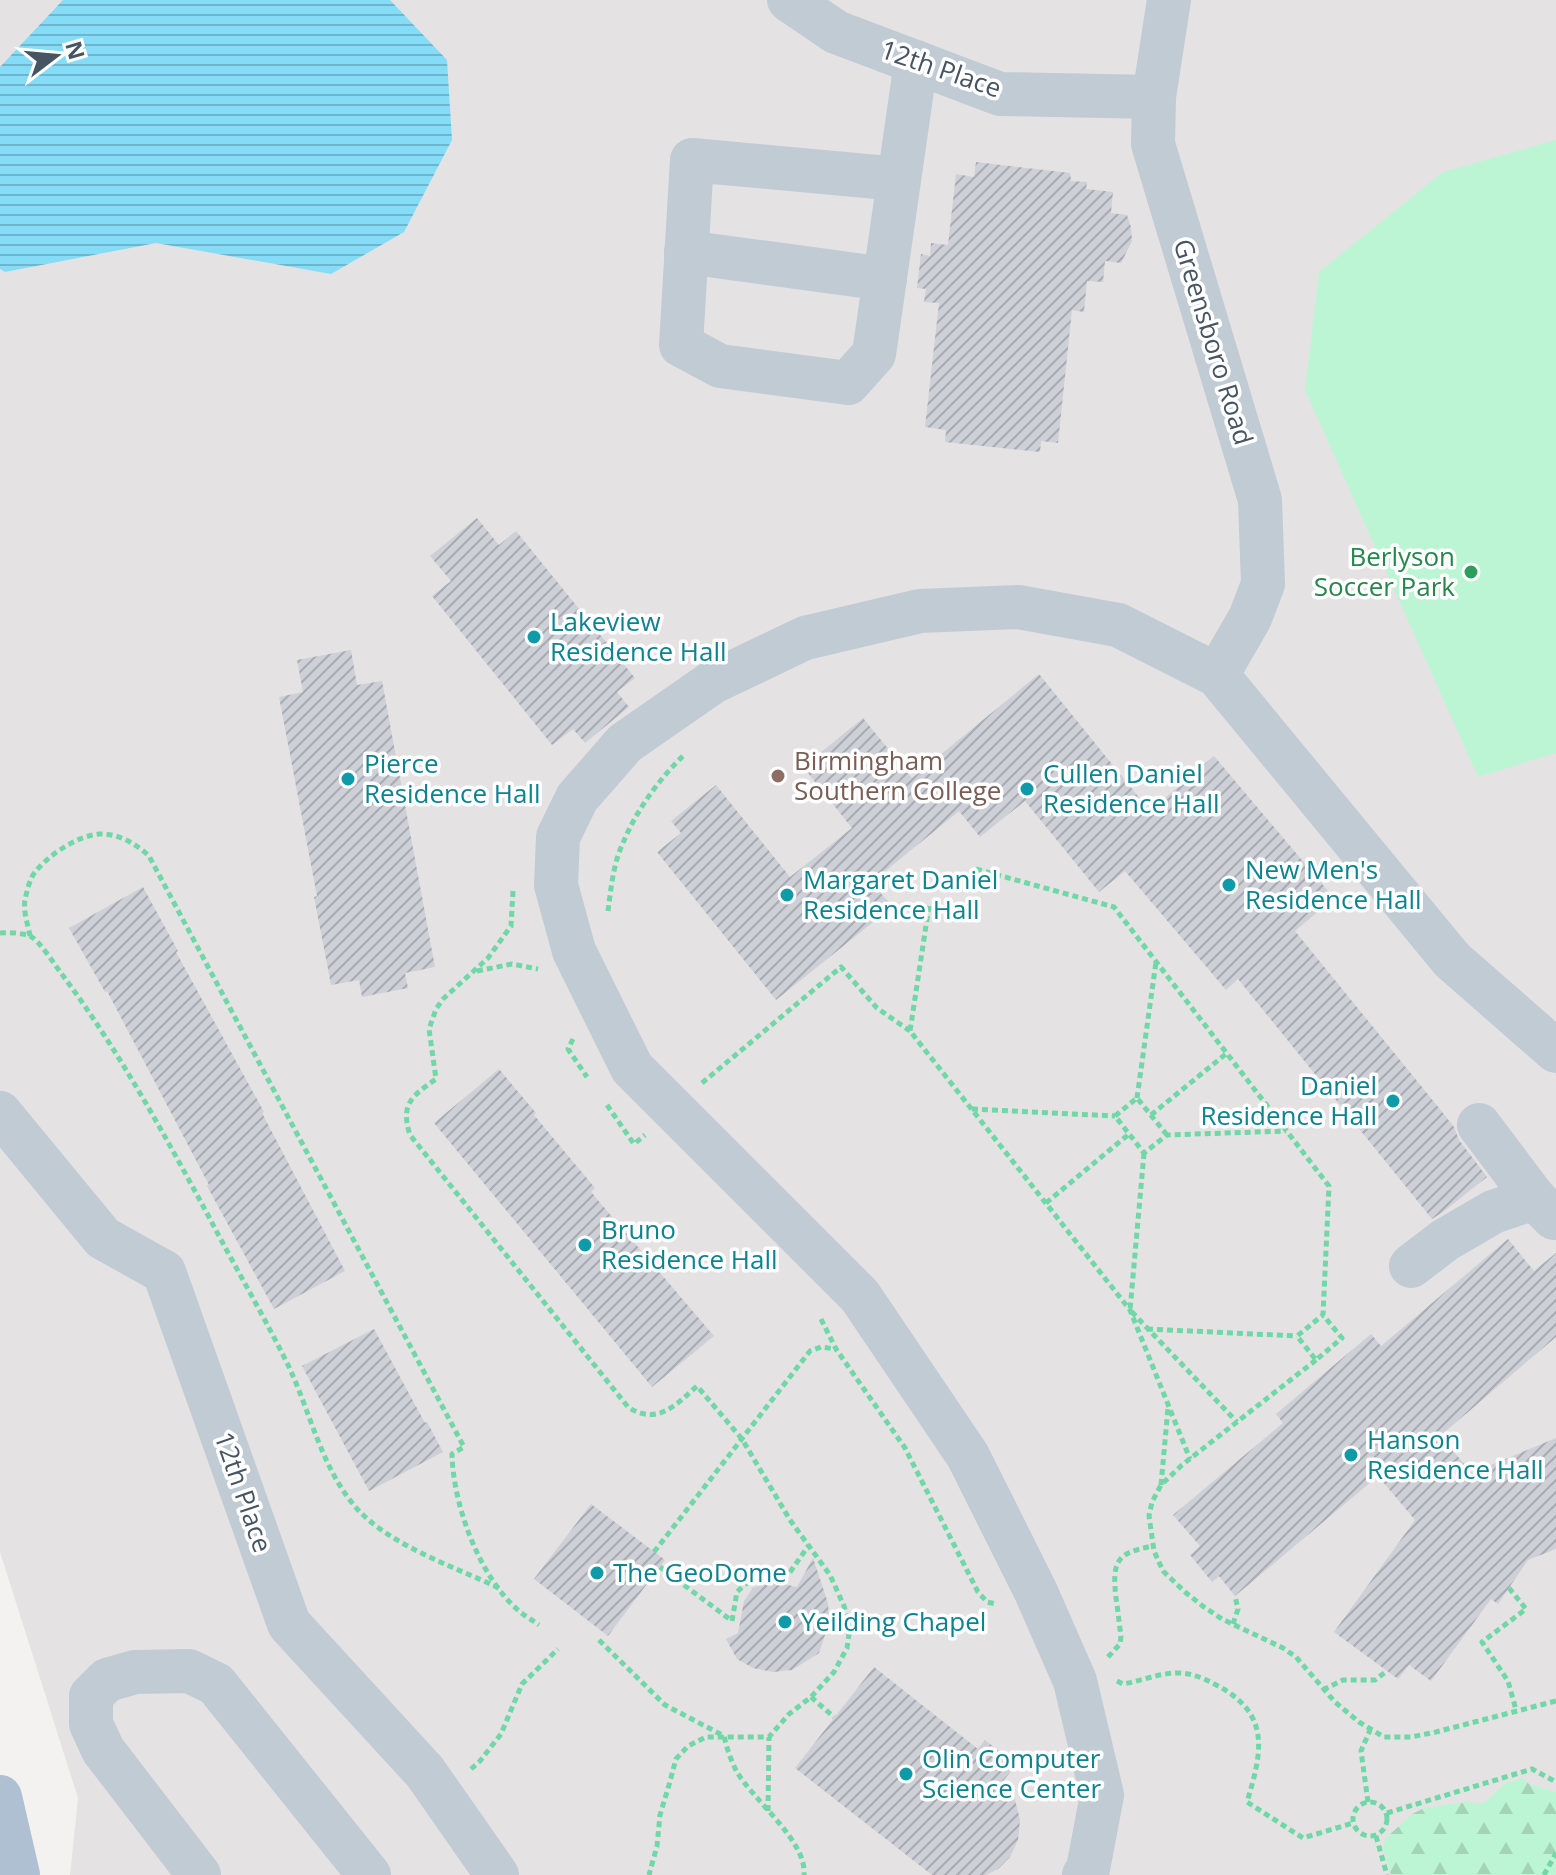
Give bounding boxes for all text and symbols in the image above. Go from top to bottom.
north arrow [16,16,96,96]
street label: 12th Place [876,31,1006,105]
text: N [59,37,93,63]
street label: Greensboro Road [1166,234,1262,449]
place label: Berlyson Soccer Park [1314,538,1455,604]
marker: Berlyson Soccer Park [1462,563,1480,581]
place label: Lakeview Residence Hall [550,603,727,669]
marker: Lakeview Residence Hall [525,628,543,646]
place label: Birmingham Southern College [794,742,1001,808]
place label: Pierce Residence Hall [364,745,541,811]
place label: Cullen Daniel Residence Hall [1043,755,1220,821]
marker: Birmingham Southern College [769,767,787,785]
marker: Pierce Residence Hall [339,770,357,788]
marker: Cullen Daniel Residence Hall [1018,780,1036,798]
place label: New Men's Residence Hall [1245,851,1422,917]
place label: Margaret Daniel Residence Hall [803,861,998,927]
marker: New Men's Residence Hall [1220,876,1238,894]
marker: Margaret Daniel Residence Hall [778,886,796,904]
place label: Daniel Residence Hall [1200,1067,1377,1133]
marker: Daniel Residence Hall [1384,1092,1402,1110]
place label: Bruno Residence Hall [601,1211,778,1277]
marker: Bruno Residence Hall [576,1236,594,1254]
place label: Hanson Residence Hall [1367,1421,1544,1487]
street label: 12th Place [207,1427,281,1557]
marker: Hanson Residence Hall [1342,1446,1360,1464]
place label: The GeoDome [613,1554,787,1590]
marker: The GeoDome [588,1564,606,1582]
place label: Yeilding Chapel [801,1603,986,1639]
marker: Yeilding Chapel [776,1613,794,1631]
place label: Olin Computer Science Center [922,1740,1101,1806]
marker: Olin Computer Science Center [897,1765,915,1783]

